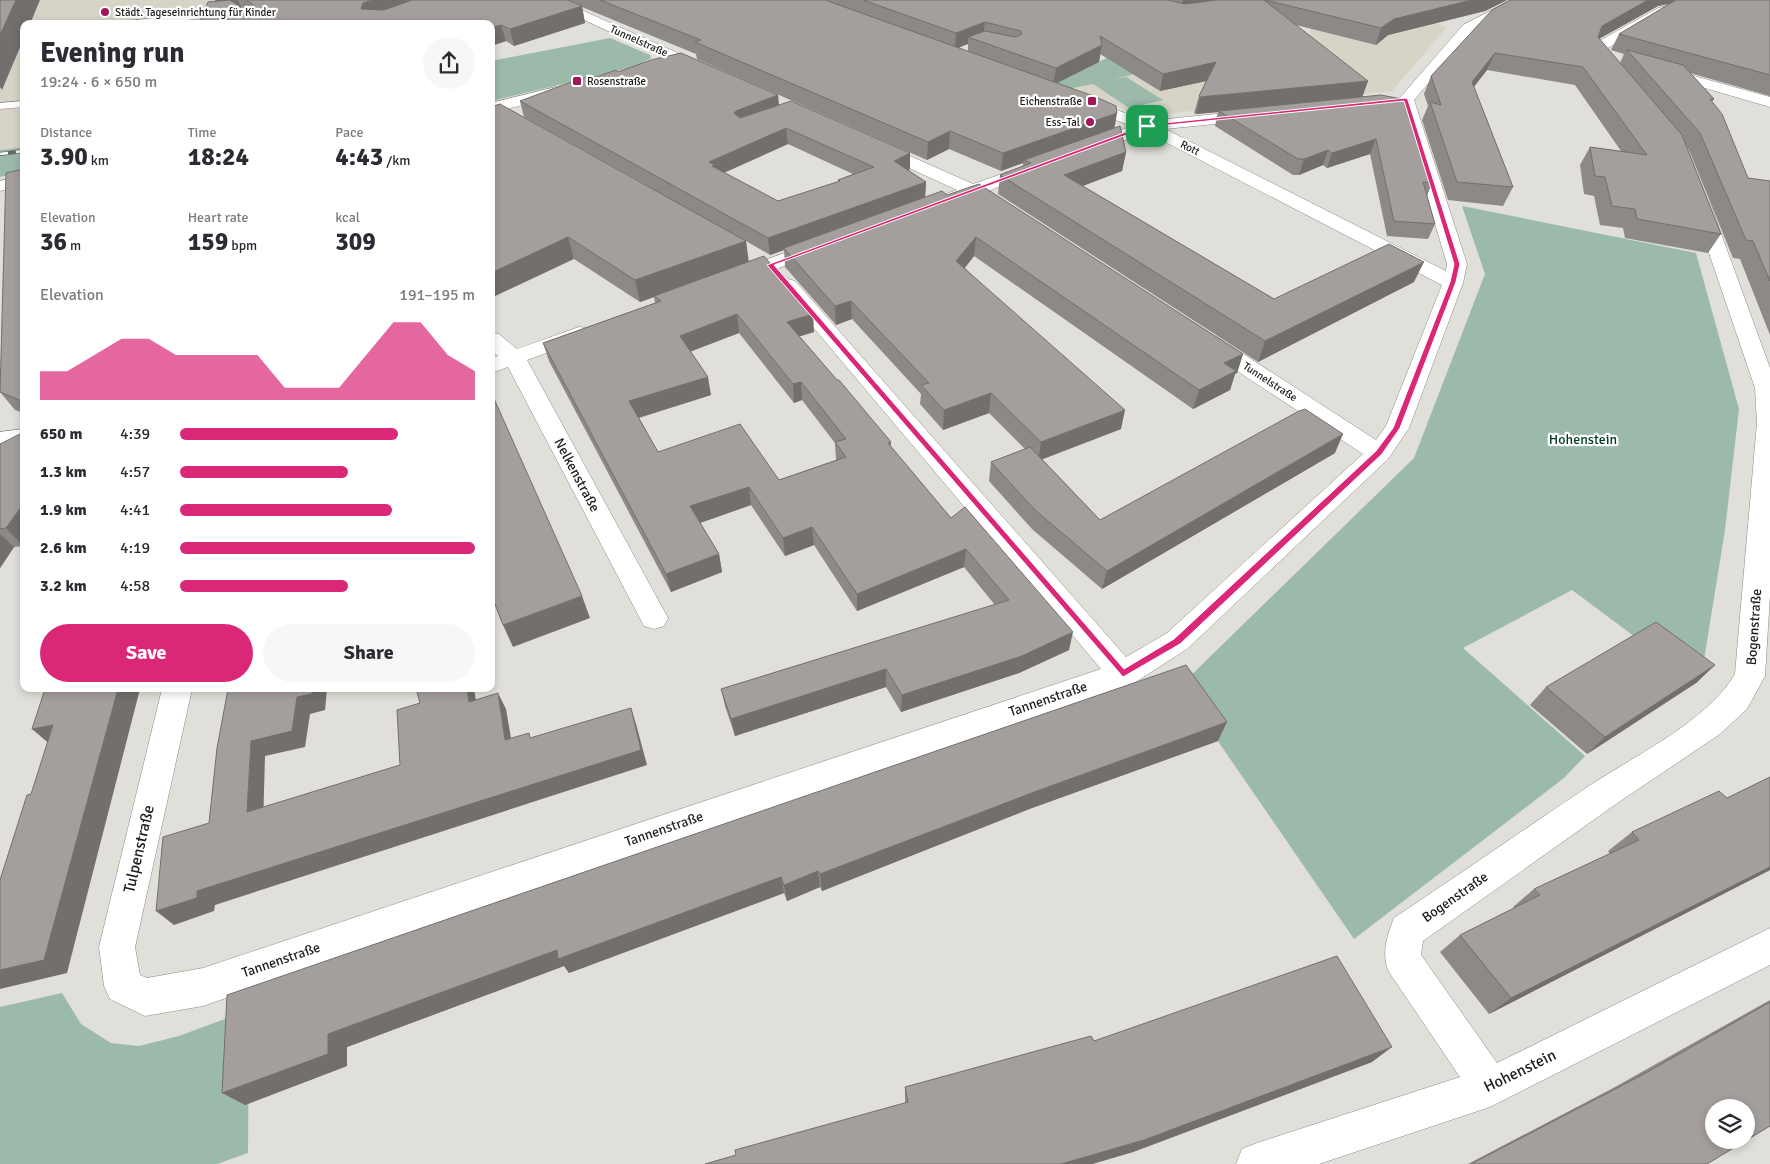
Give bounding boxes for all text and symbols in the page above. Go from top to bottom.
marker: Städt. Tageseinrichtung für Kinder [99,6,111,18]
place label: Städt. Tageseinrichtung für Kinder [115,6,276,19]
street label: Tunnelstraße [608,22,670,60]
text: Evening run [40,36,185,70]
button: share [423,37,475,89]
text: 19:24 · 6 × 650 m [40,72,157,92]
marker: Rosenstraße [571,75,583,87]
place label: Rosenstraße [587,75,646,88]
place label: Eichenstraße [1019,95,1082,108]
marker: Eichenstraße [1086,95,1098,107]
pin [1126,105,1168,147]
icon: arrive [1133,112,1161,140]
place label: Ess–Tal [1045,116,1080,129]
marker: Ess–Tal [1084,116,1096,128]
text: Distance [40,124,92,141]
text: Time [188,124,217,141]
text: Pace [335,124,364,141]
street label: Rott [1178,138,1202,158]
text: 3.90 [40,141,88,172]
text: 18:24 [188,141,249,172]
text: 4:43 [335,141,383,172]
text: km [88,152,109,169]
text: /km [383,152,410,169]
text: Elevation [40,209,96,226]
text: Heart rate [188,209,248,226]
text: kcal [335,209,360,226]
text: 36 [40,226,67,257]
text: 159 [188,226,228,257]
text: 309 [335,226,376,257]
text: m [67,237,81,254]
text: bpm [228,237,257,254]
text: Elevation [40,285,104,305]
text: 191–195 m [399,285,475,305]
street label: Tunnelstraße [1241,360,1299,404]
text: 650 m [40,424,82,444]
text: 4:39 [120,424,150,444]
park label: Hohenstein [1549,431,1617,448]
street label: Nelkenstraße [550,435,604,515]
text: 1.3 km [40,462,87,482]
text: 4:57 [120,462,150,482]
text: 1.9 km [40,500,87,520]
text: 4:41 [120,500,150,520]
text: 2.6 km [40,538,87,558]
text: 4:19 [120,538,150,558]
text: 3.2 km [40,576,87,596]
text: 4:58 [120,576,150,596]
street label: Bogenstraße [1743,588,1765,666]
button: Save [40,624,253,682]
button: Share [263,624,475,682]
street label: Tannenstraße [1007,678,1089,720]
street label: Tulpenstraße [119,803,159,895]
street label: Tannenstraße [623,808,705,850]
street label: Bogenstraße [1419,868,1491,926]
street label: Tannenstraße [240,939,322,981]
street label: Hohenstein [1481,1045,1559,1097]
map controls [1705,1099,1755,1149]
button: layers [1705,1099,1755,1149]

